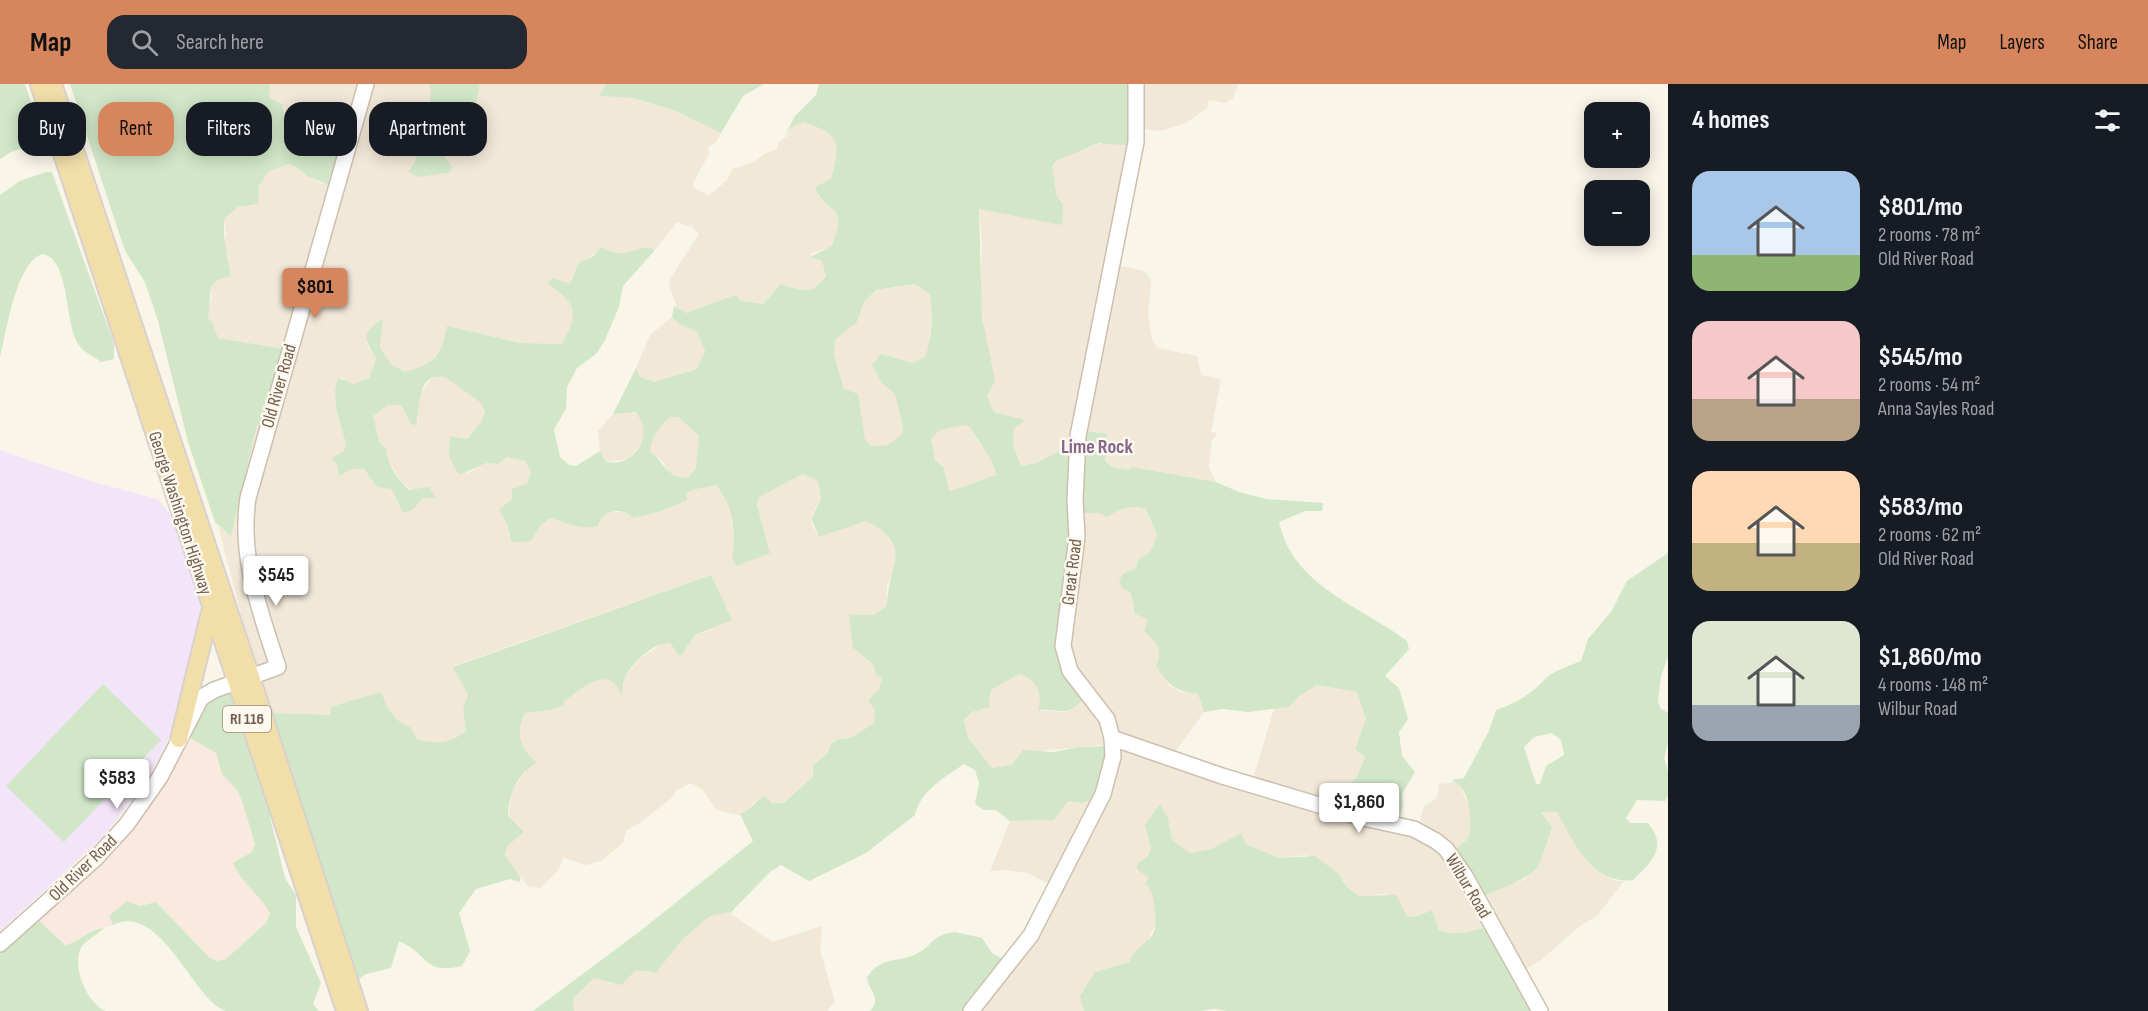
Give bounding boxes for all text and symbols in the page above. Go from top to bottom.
search box [107,15,527,69]
text: Map [30,26,71,59]
icon: search [128,26,161,59]
text: Search here [176,29,264,56]
text: Map [1937,30,1966,55]
text: Layers [1999,30,2045,55]
text: Share [2078,30,2118,55]
chip: Buy [18,102,86,156]
chip: Rent [98,102,174,156]
chip: Filters [186,102,272,156]
chip: New [284,102,357,156]
chip: Apartment [369,102,487,156]
map controls [1584,102,1650,246]
button: + [1584,102,1650,168]
icon: filters [2091,104,2124,137]
text: 4 homes [1692,105,1769,136]
button: − [1584,180,1650,246]
text: $801/mo [1878,192,1963,223]
icon: home [1740,195,1812,267]
text: 2 rooms · 78 m² [1878,223,1981,247]
text: Old River Road [1878,247,1974,271]
pin: $801 [279,268,351,319]
text: $801 [296,275,334,299]
street label: Old River Road [257,342,301,430]
text: $545/mo [1878,342,1963,373]
icon: home [1740,345,1812,417]
text: 2 rooms · 54 m² [1878,373,1980,397]
text: Anna Sayles Road [1878,397,1994,421]
street label: George Washington Highway [144,429,216,597]
district label: Lime Rock [1061,435,1134,459]
text: $583/mo [1878,492,1963,523]
icon: home [1740,495,1812,567]
text: 2 rooms · 62 m² [1878,523,1981,547]
street label: Great Road [1058,538,1086,606]
text: Old River Road [1878,547,1974,571]
pin: $545 [240,556,312,607]
text: $545 [257,563,295,587]
text: $1,860/mo [1878,642,1982,673]
icon: home [1740,645,1812,717]
text: 4 rooms · 148 m² [1878,673,1988,697]
text: Wilbur Road [1878,697,1957,721]
road number: RI 116 [223,706,271,732]
pin: $583 [81,759,153,810]
text: $583 [98,766,136,790]
pin: $1,860 [1310,783,1408,834]
text: $1,860 [1333,790,1385,814]
street label: Old River Road [45,830,121,906]
street label: Wilbur Road [1441,850,1495,922]

